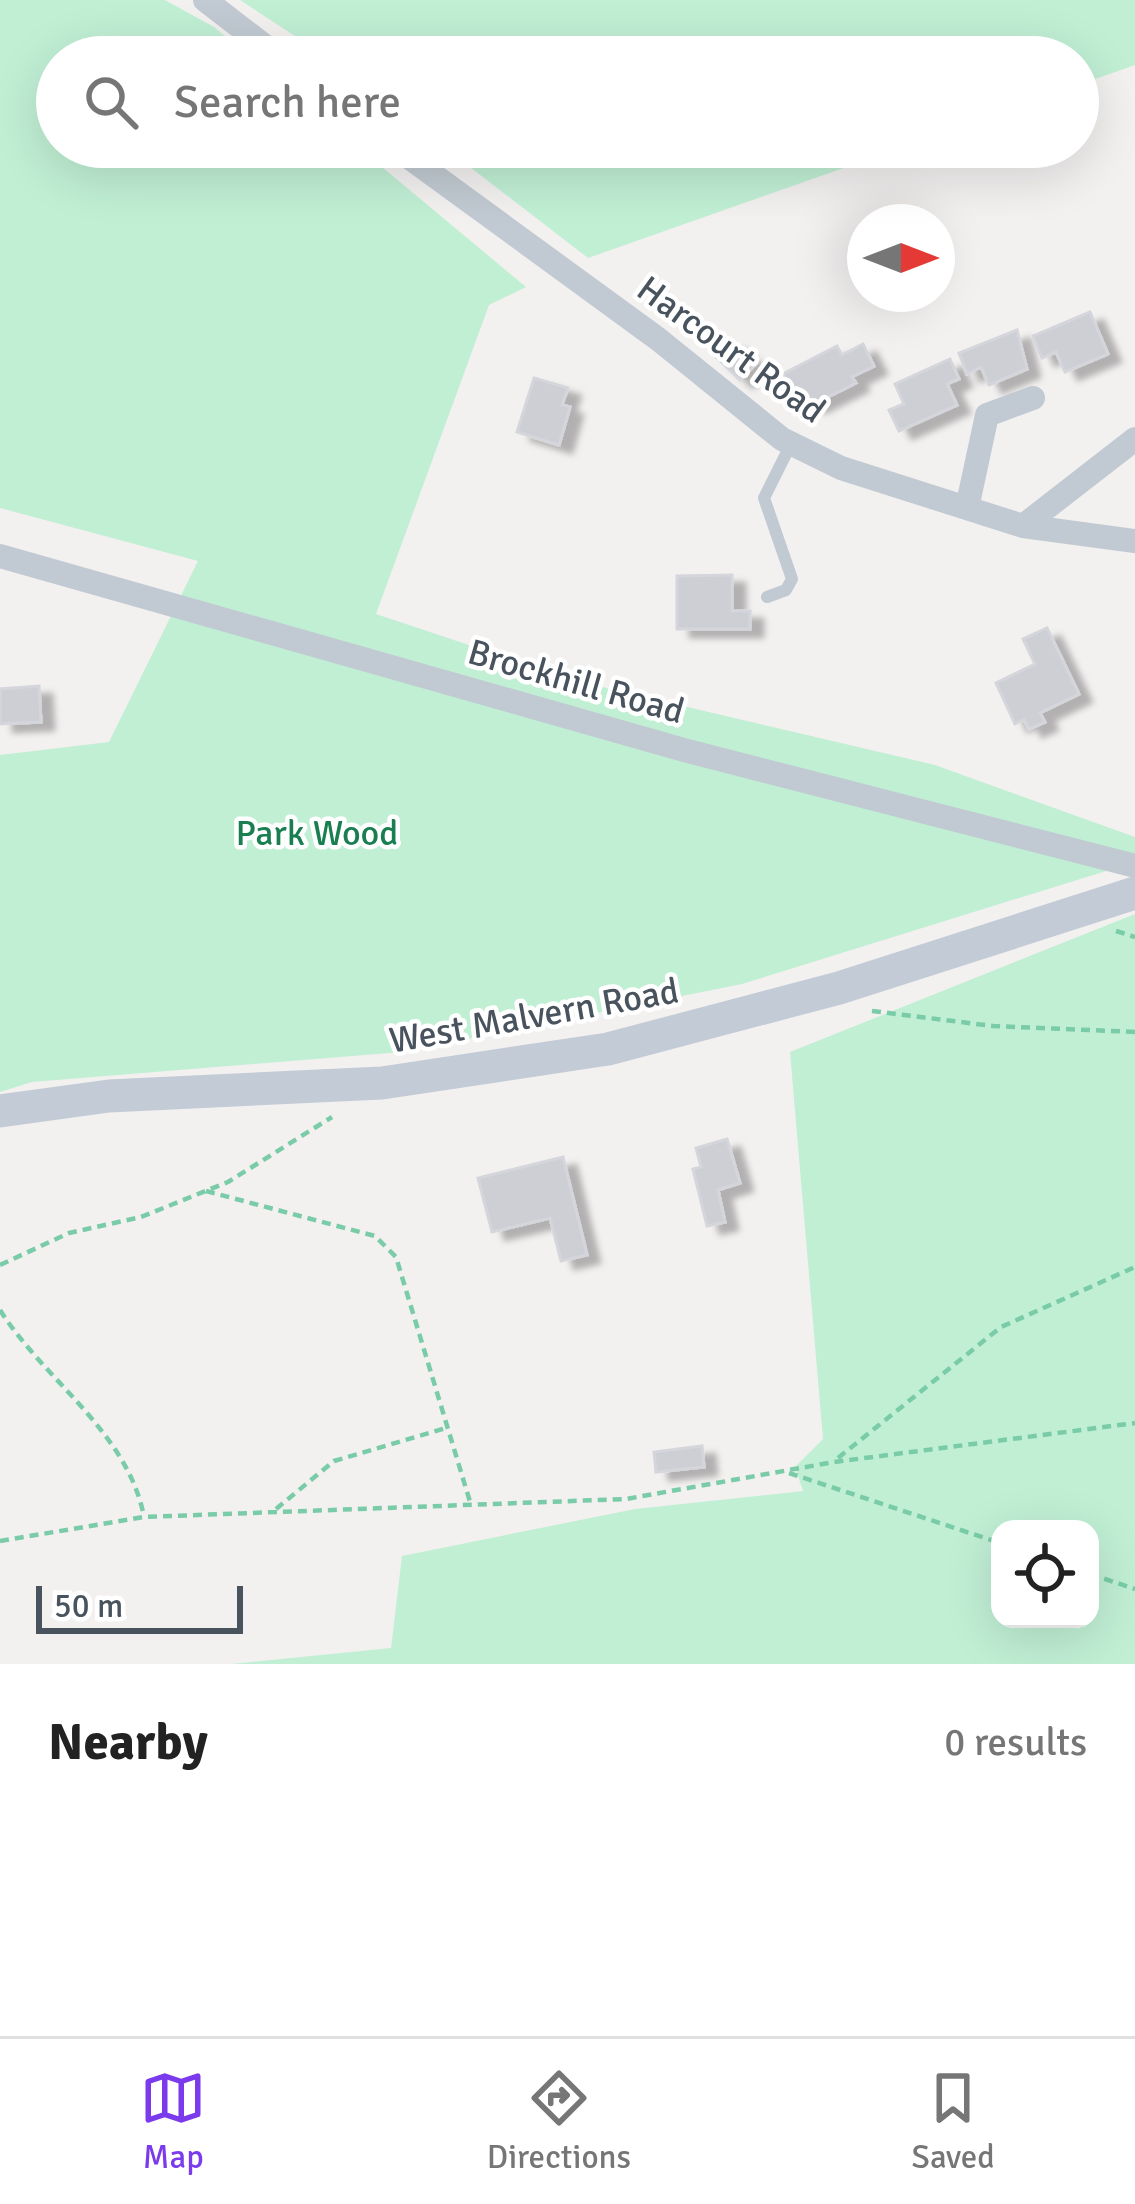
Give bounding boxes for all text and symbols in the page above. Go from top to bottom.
search box [36,36,1099,168]
icon: search [78,69,144,135]
text: Search here [174,75,401,130]
north arrow [847,204,955,312]
street label: Harcourt Road [628,267,834,433]
street label: Brockhill Road [463,630,689,734]
park label: Park Wood [236,811,398,856]
street label: West Malvern Road [386,968,682,1064]
map controls [991,1520,1099,1628]
button: locate [991,1520,1099,1628]
scale bar [36,1580,243,1633]
text: 50 m [54,1586,123,1627]
text: Nearby [48,1711,208,1774]
text: 0 results [944,1718,1087,1766]
tab: Map [140,2065,206,2178]
tab: Directions [487,2065,631,2178]
tab: Saved [912,2065,995,2178]

